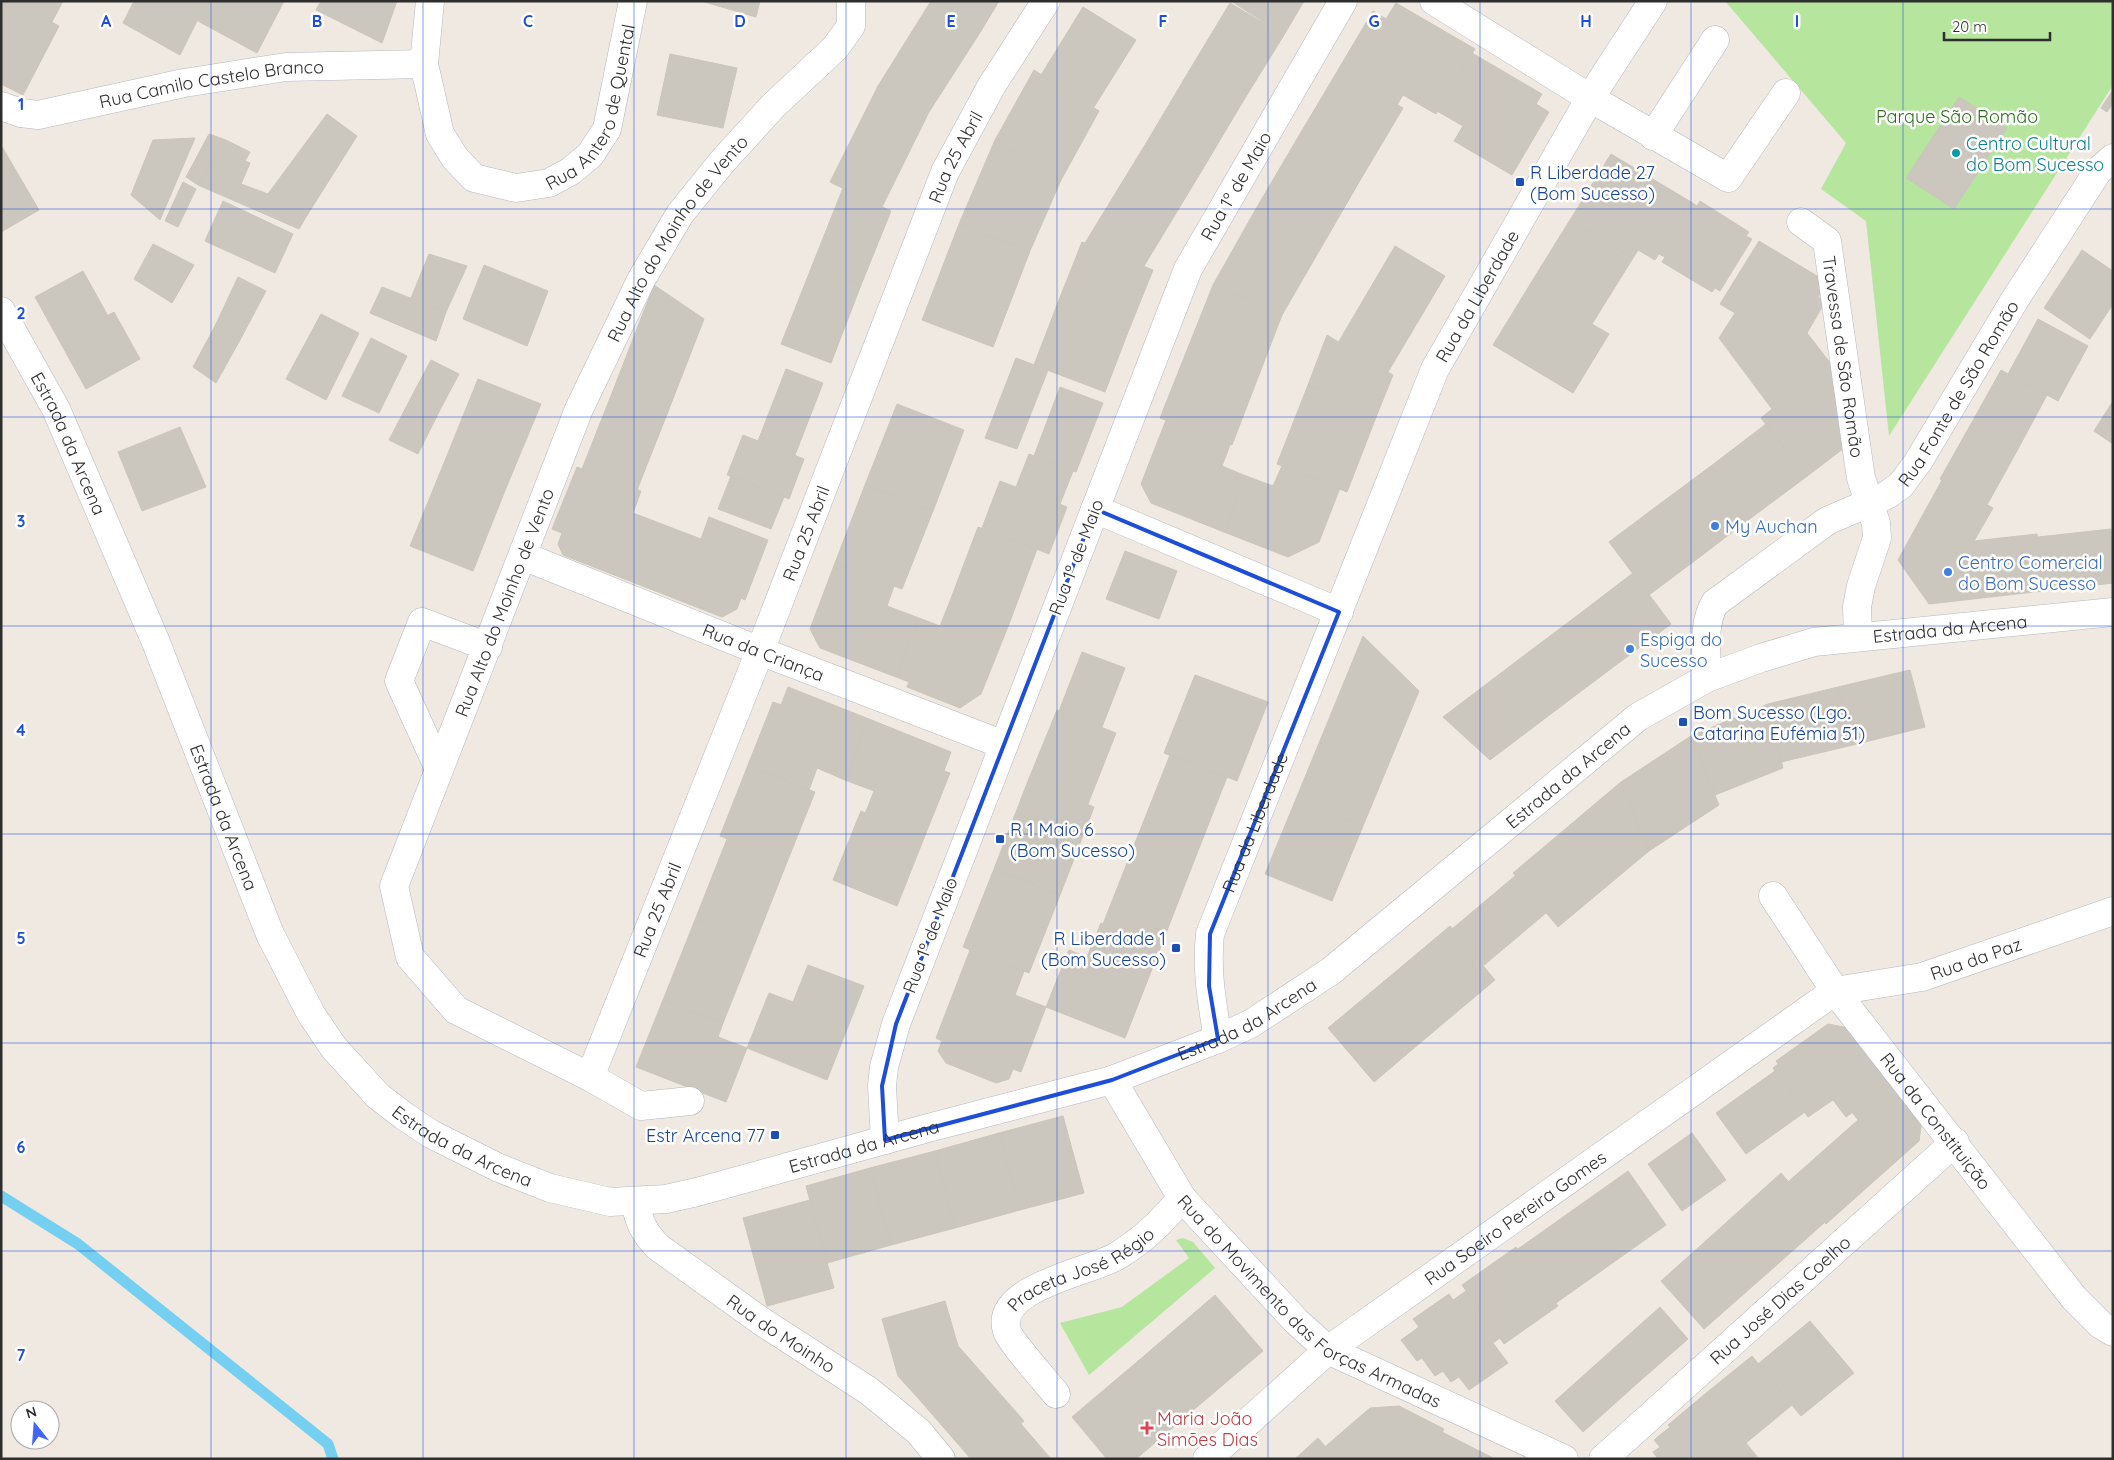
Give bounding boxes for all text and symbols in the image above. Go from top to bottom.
scale bar [1944,10,2050,42]
text: A [101,11,112,31]
text: B [312,11,322,31]
text: C [523,11,533,31]
text: D [734,11,746,31]
text: E [946,11,956,31]
text: F [1159,11,1168,31]
text: G [1368,11,1380,31]
text: H [1580,11,1592,31]
text: I [1795,11,1799,31]
text: 20 m [1952,17,1987,36]
street label: Rua Antero de Quental [541,22,640,194]
street label: Rua Camilo Castelo Branco [97,55,324,113]
text: 1 [18,94,24,114]
park label: Parque São Romão [1876,105,2038,128]
street label: Rua 25 Abril [923,107,987,206]
street label: Rua 1º de Maio [1195,127,1277,245]
street label: Rua Alto do Moinho de Vento [602,130,753,345]
place label: Centro Cultural do Bom Sucesso [1966,132,2104,176]
marker: Centro Cultural do Bom Sucesso [1950,147,1962,159]
place label: R Liberdade 27 (Bom Sucesso) [1530,161,1655,205]
marker: R Liberdade 27 (Bom Sucesso) [1514,176,1526,188]
street label: Rua da Liberdade [1430,226,1524,366]
street label: Travessa de São Romão [1818,254,1869,459]
street label: Rua Fonte de São Romão [1892,296,2023,491]
text: 2 [16,303,26,323]
street label: Estrada da Arcena [26,368,112,518]
street label: Rua 25 Abril [777,482,834,584]
street label: Rua Alto do Moinho de Vento [449,485,559,720]
street label: Rua 1º de Maio [1043,496,1109,618]
text: 3 [17,511,25,531]
place label: My Auchan [1725,515,1818,538]
marker: My Auchan [1709,520,1721,532]
place label: Centro Comercial do Bom Sucesso [1958,551,2103,595]
marker: Centro Comercial do Bom Sucesso [1942,566,1954,578]
street label: Estrada da Arcena [1872,609,2028,648]
street label: Rua da Criança [699,618,828,686]
place label: Espiga do Sucesso [1640,628,1722,672]
marker: Espiga do Sucesso [1624,643,1636,655]
place label: Bom Sucesso (Lgo. Catarina Eufémia 51) [1693,701,1865,745]
marker: Bom Sucesso (Lgo. Catarina Eufémia 51) [1677,716,1689,728]
street label: Estrada da Arcena [1501,717,1635,833]
text: 4 [16,720,26,740]
street label: Estrada da Arcena [185,741,263,894]
street label: Rua da Liberdade [1216,749,1293,896]
place label: R 1 Maio 6 (Bom Sucesso) [1010,818,1135,862]
marker: R 1 Maio 6 (Bom Sucesso) [994,833,1006,845]
street label: Rua 25 Abril [627,859,686,961]
street label: Rua 1º de Maio [897,874,963,996]
place label: R Liberdade 1 (Bom Sucesso) [1041,927,1166,971]
text: 5 [16,928,26,948]
street label: Rua da Paz [1927,932,2024,985]
marker: R Liberdade 1 (Bom Sucesso) [1170,942,1182,954]
street label: Estrada da Arcena [1174,972,1320,1065]
street label: Rua da Constituição [1876,1048,1997,1194]
street label: Estrada da Arcena [388,1100,536,1191]
street label: Estrada da Arcena [786,1114,941,1178]
place label: Estr Arcena 77 [646,1124,765,1147]
marker: Estr Arcena 77 [769,1129,781,1141]
text: 6 [17,1137,26,1157]
street label: Rua Soeiro Pereira Gomes [1420,1145,1610,1290]
street label: Rua do Movimento das Forças Armadas [1173,1190,1445,1412]
street label: Praceta José Régio [1002,1222,1159,1316]
street label: Rua José Dias Coelho [1705,1230,1855,1369]
street label: Rua do Moinho [722,1289,840,1378]
text: 7 [17,1345,26,1365]
north arrow [10,1400,60,1450]
text: N [24,1402,39,1423]
place label: Maria João Simões Dias [1157,1407,1258,1451]
marker: Maria João Simões Dias [1141,1422,1153,1434]

